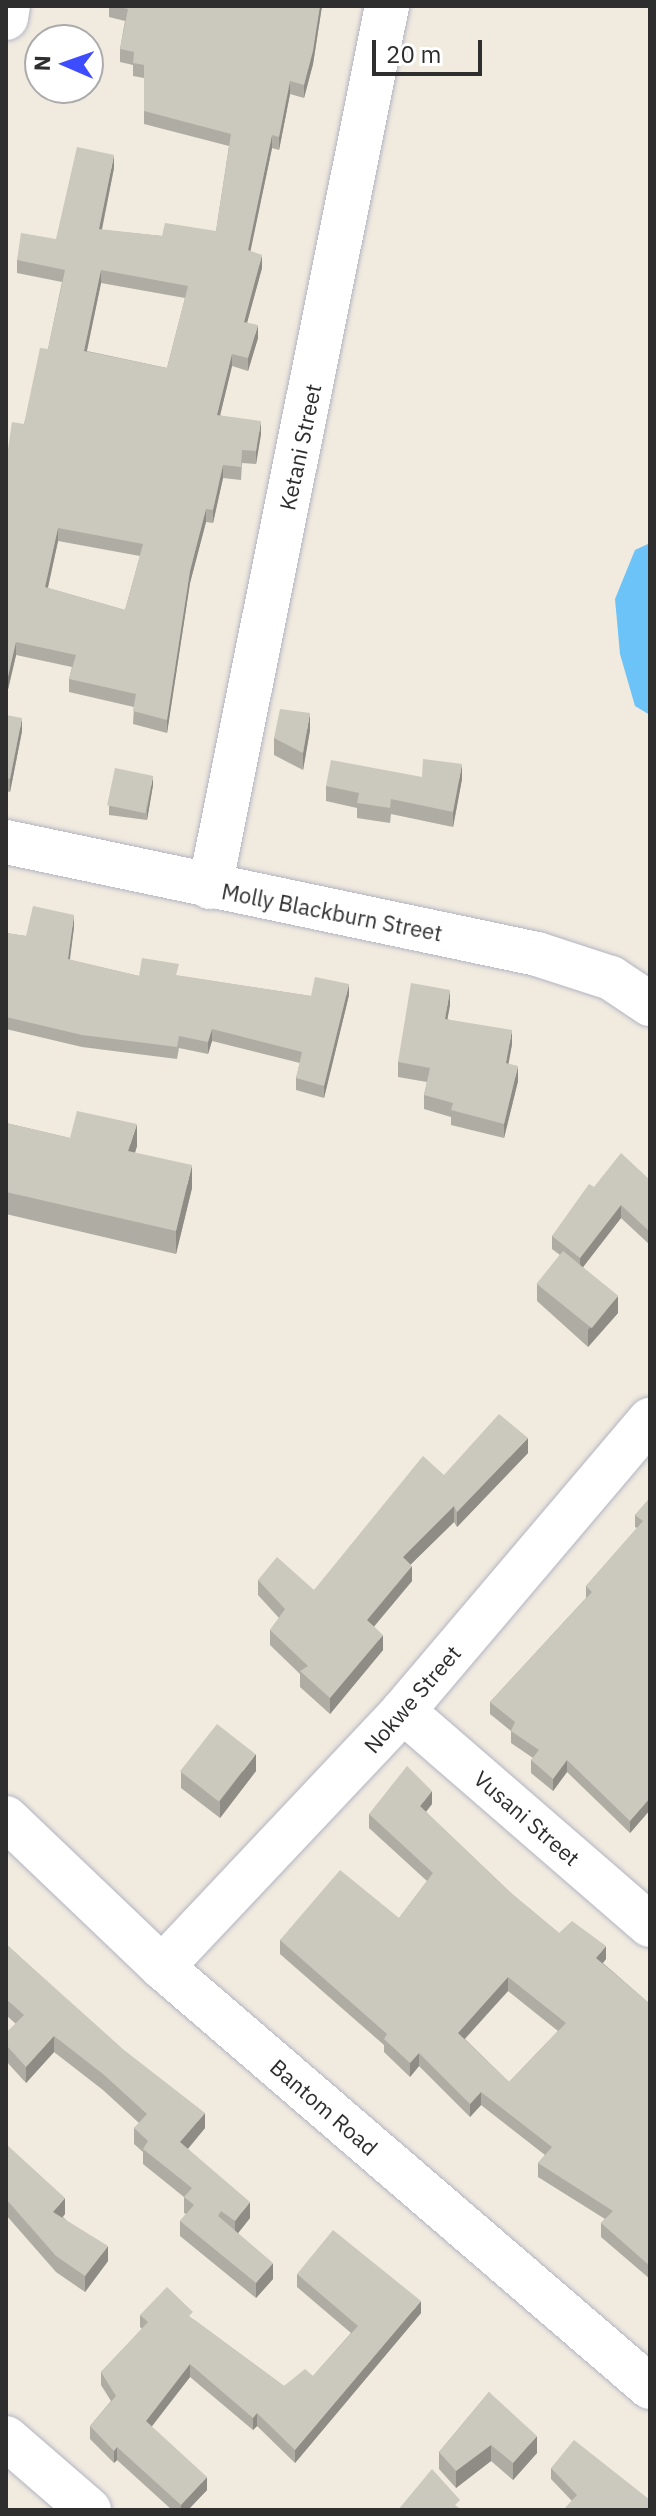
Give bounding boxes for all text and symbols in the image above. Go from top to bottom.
north arrow [24,24,104,104]
scale bar [376,24,486,74]
text: 20 m [386,38,441,70]
text: N [27,55,56,72]
street label: Ketani Street [274,381,326,513]
street label: Molly Blackburn Street [219,878,445,946]
street label: Nokwe Street [358,1640,466,1758]
street label: Vusani Street [469,1765,585,1871]
street label: Bantom Road [265,2053,383,2161]

